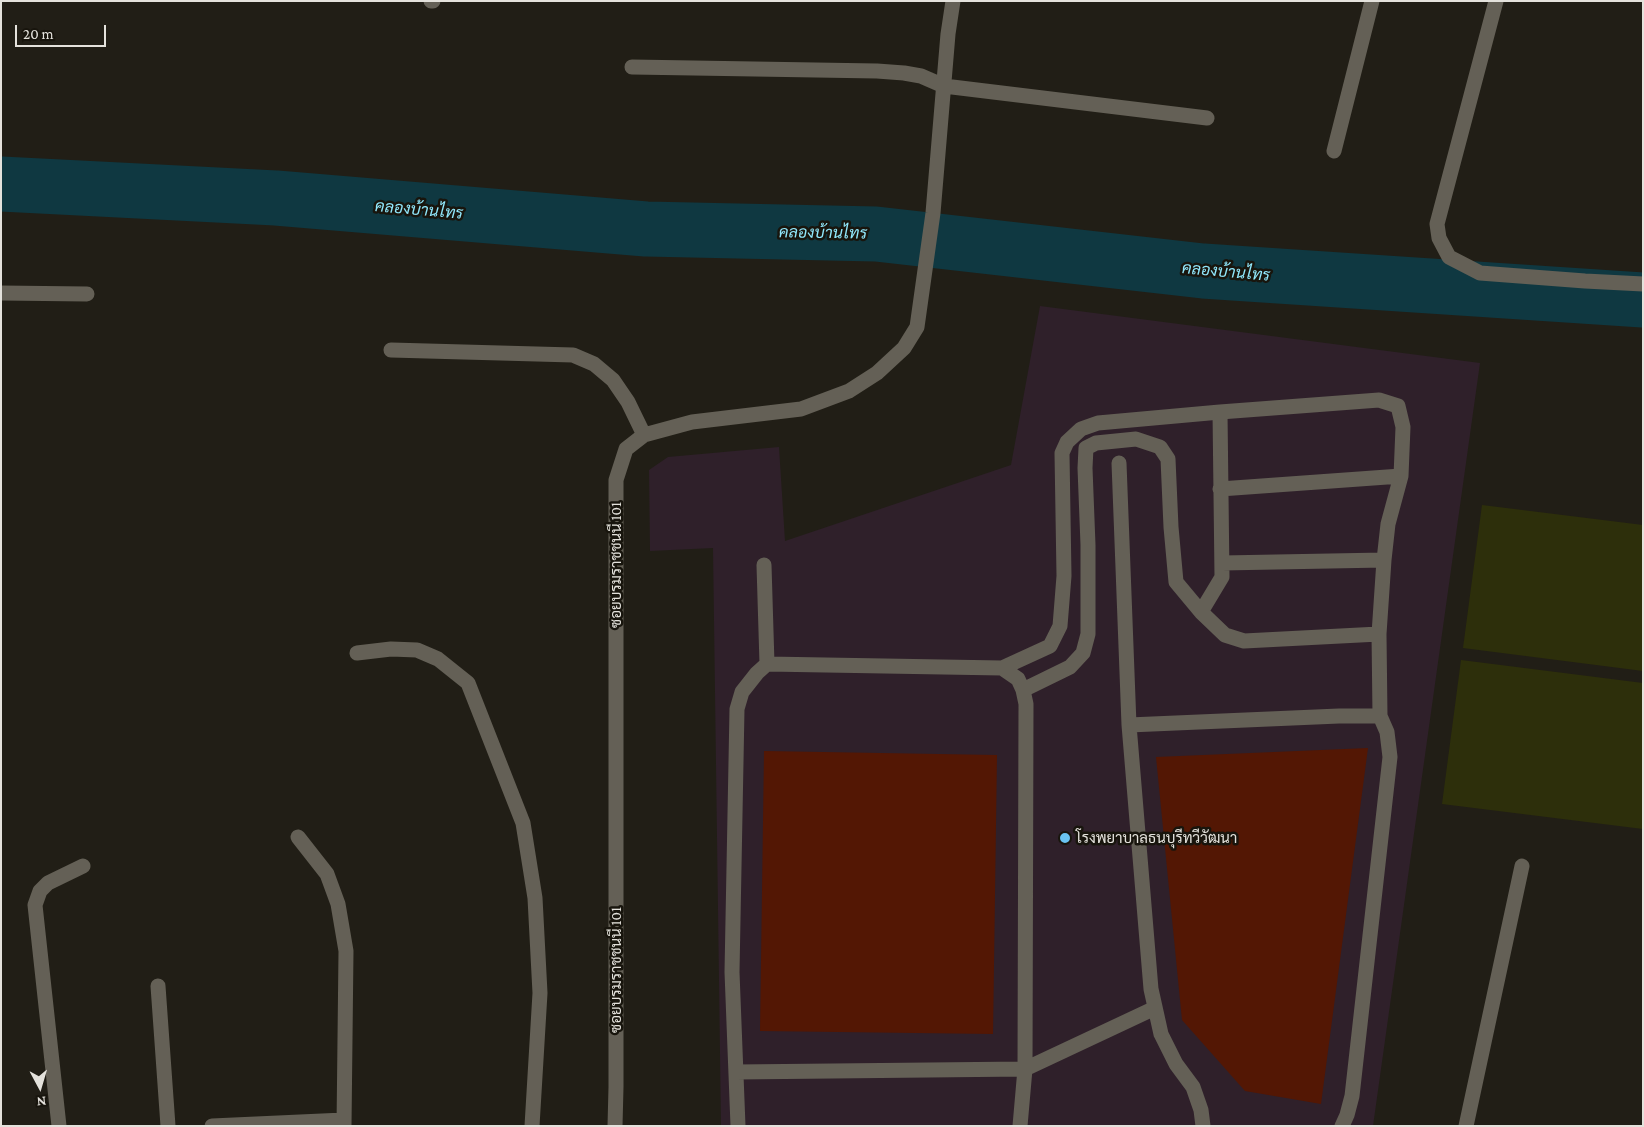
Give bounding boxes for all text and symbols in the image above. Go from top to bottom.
scale bar [18,15,109,47]
text: 20 m [23,26,54,42]
water label: คลองบ้านไทร [374,197,464,223]
water label: คลองบ้านไทร [779,223,867,243]
water label: คลองบ้านไทร [1181,259,1271,285]
street label: ซอยบรมราชชนนี 101 [607,502,625,628]
place label: โรงพยาบาลธนบุรีทวีวัฒนา [1076,829,1237,847]
marker: โรงพยาบาลธนบุรีทวีวัฒนา [1058,831,1072,845]
street label: ซอยบรมราชชนนี 101 [607,907,625,1033]
north arrow [15,1062,65,1112]
text: N [36,1093,47,1110]

